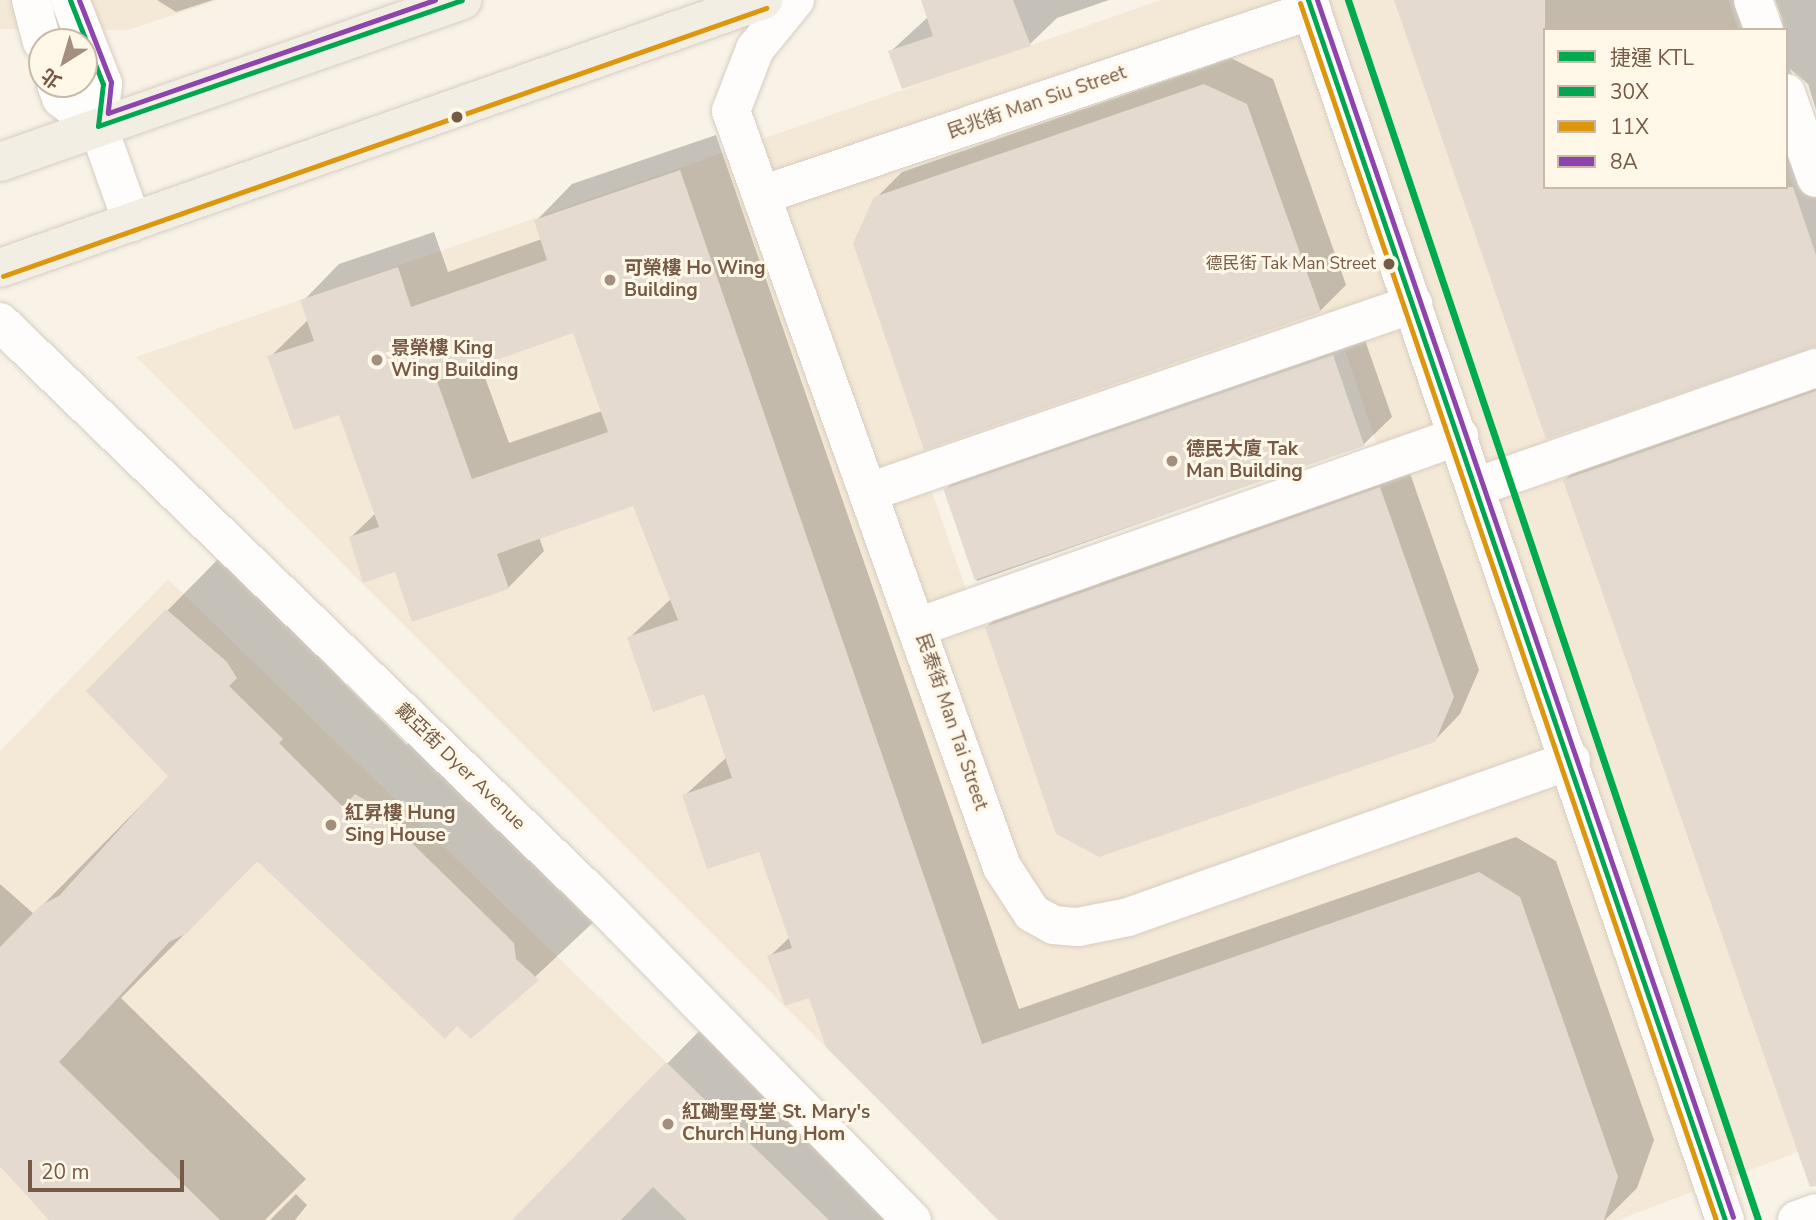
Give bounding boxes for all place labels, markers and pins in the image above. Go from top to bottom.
unlabelled marker [450,110,464,124]
place label: 德民街 Tak Man Street [1206,254,1376,274]
marker: 德民街 Tak Man Street [1382,257,1396,271]
place label: 可榮樓 Ho Wing Building [624,258,765,302]
marker: 可榮樓 Ho Wing Building [602,272,618,288]
place label: 景榮樓 King Wing Building [391,338,518,382]
marker: 景榮樓 King Wing Building [369,352,385,368]
place label: 德民大廈 Tak Man Building [1186,439,1303,483]
marker: 德民大廈 Tak Man Building [1164,453,1180,469]
place label: 紅昇樓 Hung Sing House [345,803,455,847]
marker: 紅昇樓 Hung Sing House [323,817,339,833]
place label: 紅磡聖母堂 St. Mary's Church Hung Hom [682,1102,870,1146]
marker: 紅磡聖母堂 St. Mary's Church Hung Hom [660,1116,676,1132]

